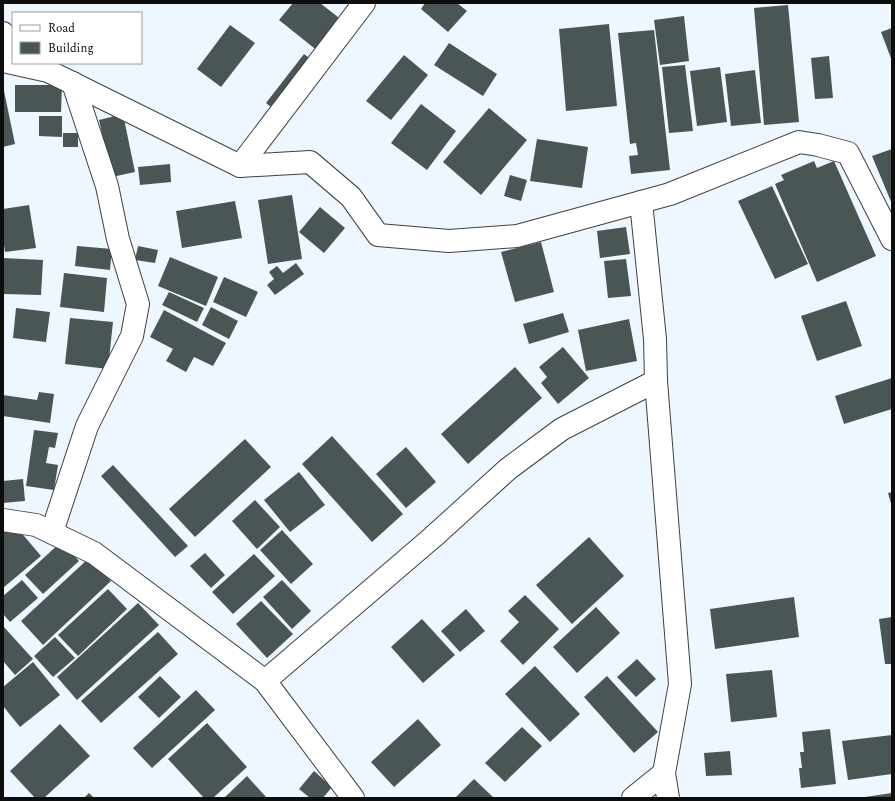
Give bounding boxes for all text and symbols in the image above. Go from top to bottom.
legend [12,12,142,64]
text: Road [48,19,75,38]
text: Building [48,39,94,58]

